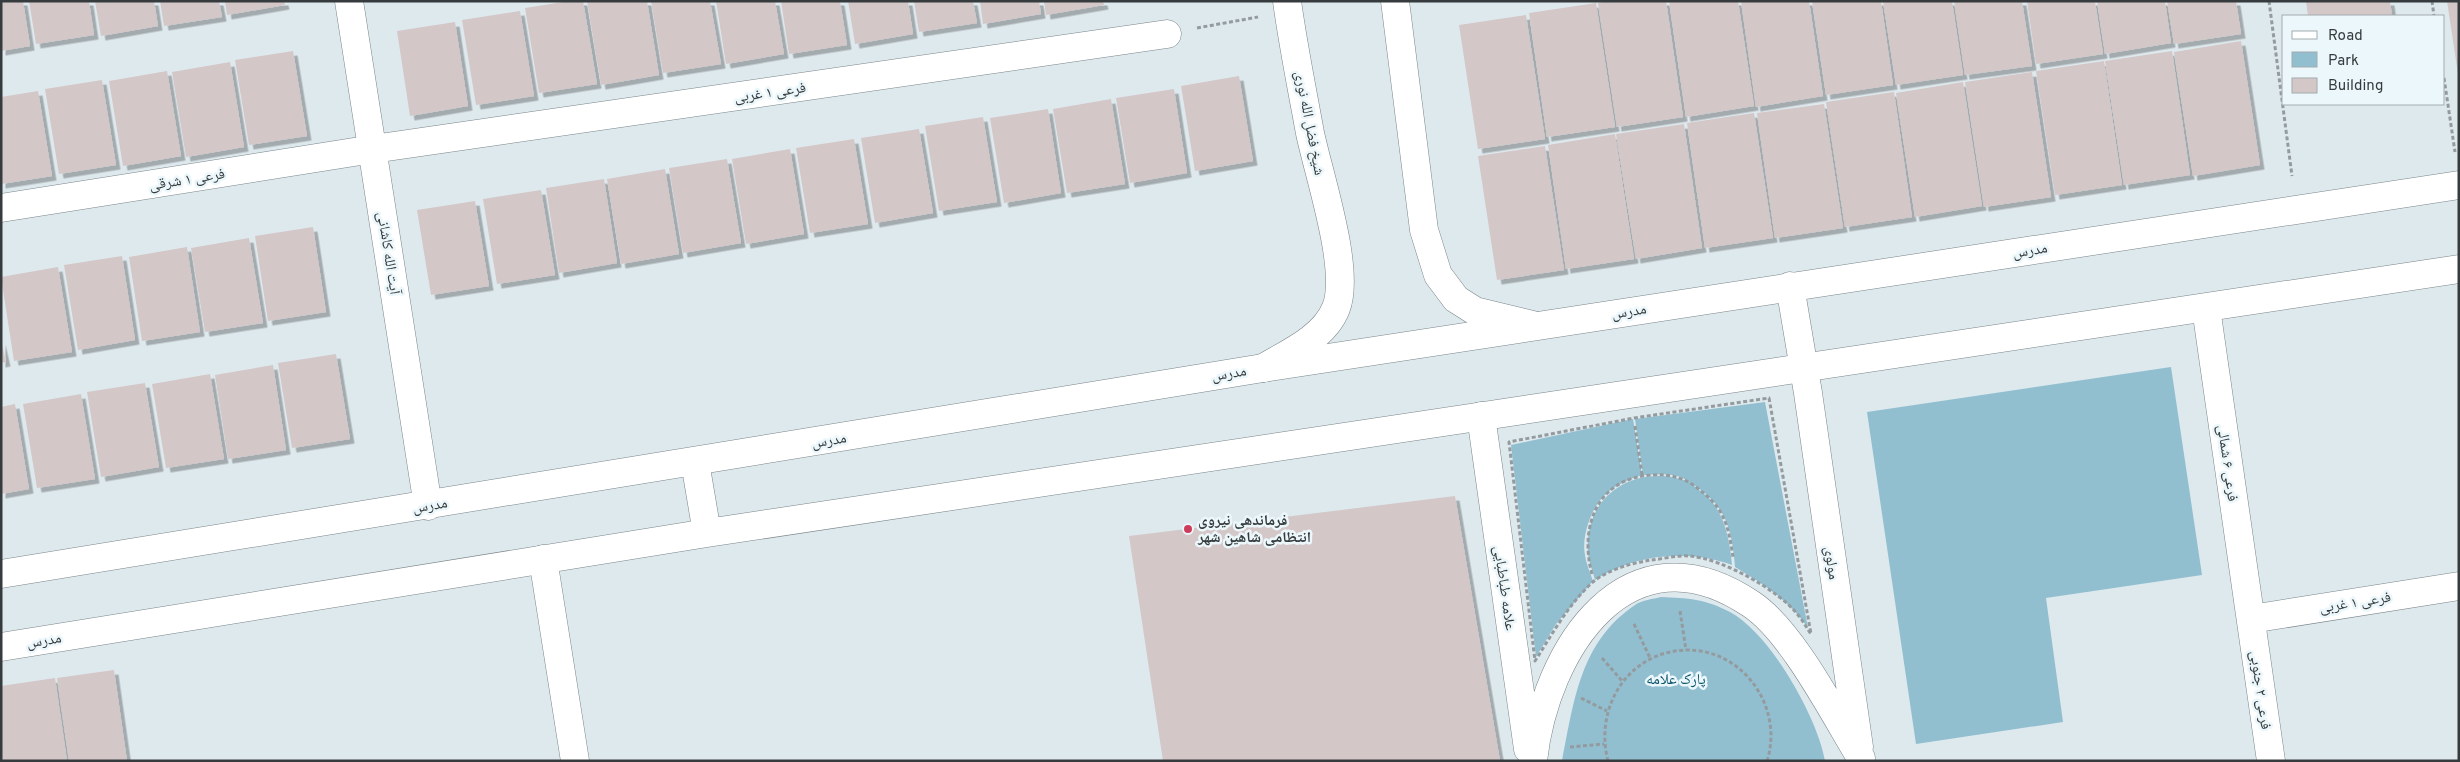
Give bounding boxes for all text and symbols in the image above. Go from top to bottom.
legend [2282,15,2445,105]
text: Road [2328,27,2363,46]
text: Park [2328,52,2359,71]
street label: شیخ فضل الله نوری [1289,69,1328,177]
text: Building [2328,77,2383,96]
street label: فرعی ۱ غربی [733,79,807,108]
street label: فرعی ۱ شرقی [148,165,227,196]
street label: آیت الله کاشانی [372,211,404,297]
street label: مدرس [2011,239,2049,264]
street label: مدرس [1610,300,1648,325]
street label: مدرس [1210,362,1248,387]
street label: فرعی ۶ شمالی [2212,424,2241,503]
street label: مدرس [810,429,848,454]
street label: مدرس [411,494,449,519]
place label: فرماندهی نیروی انتظامی شاهین شهر [1197,512,1311,548]
marker: فرماندهی نیروی انتظامی شاهین شهر [1182,523,1194,535]
street label: علامه طباطبایی [1488,545,1519,632]
street label: مولوی [1819,545,1842,581]
street label: فرعی ۱ غربی [2318,588,2392,619]
street label: مدرس [25,629,63,654]
street label: فرعی ۲ جنوبی [2245,650,2274,731]
park label: پارک علامه [1646,671,1706,690]

